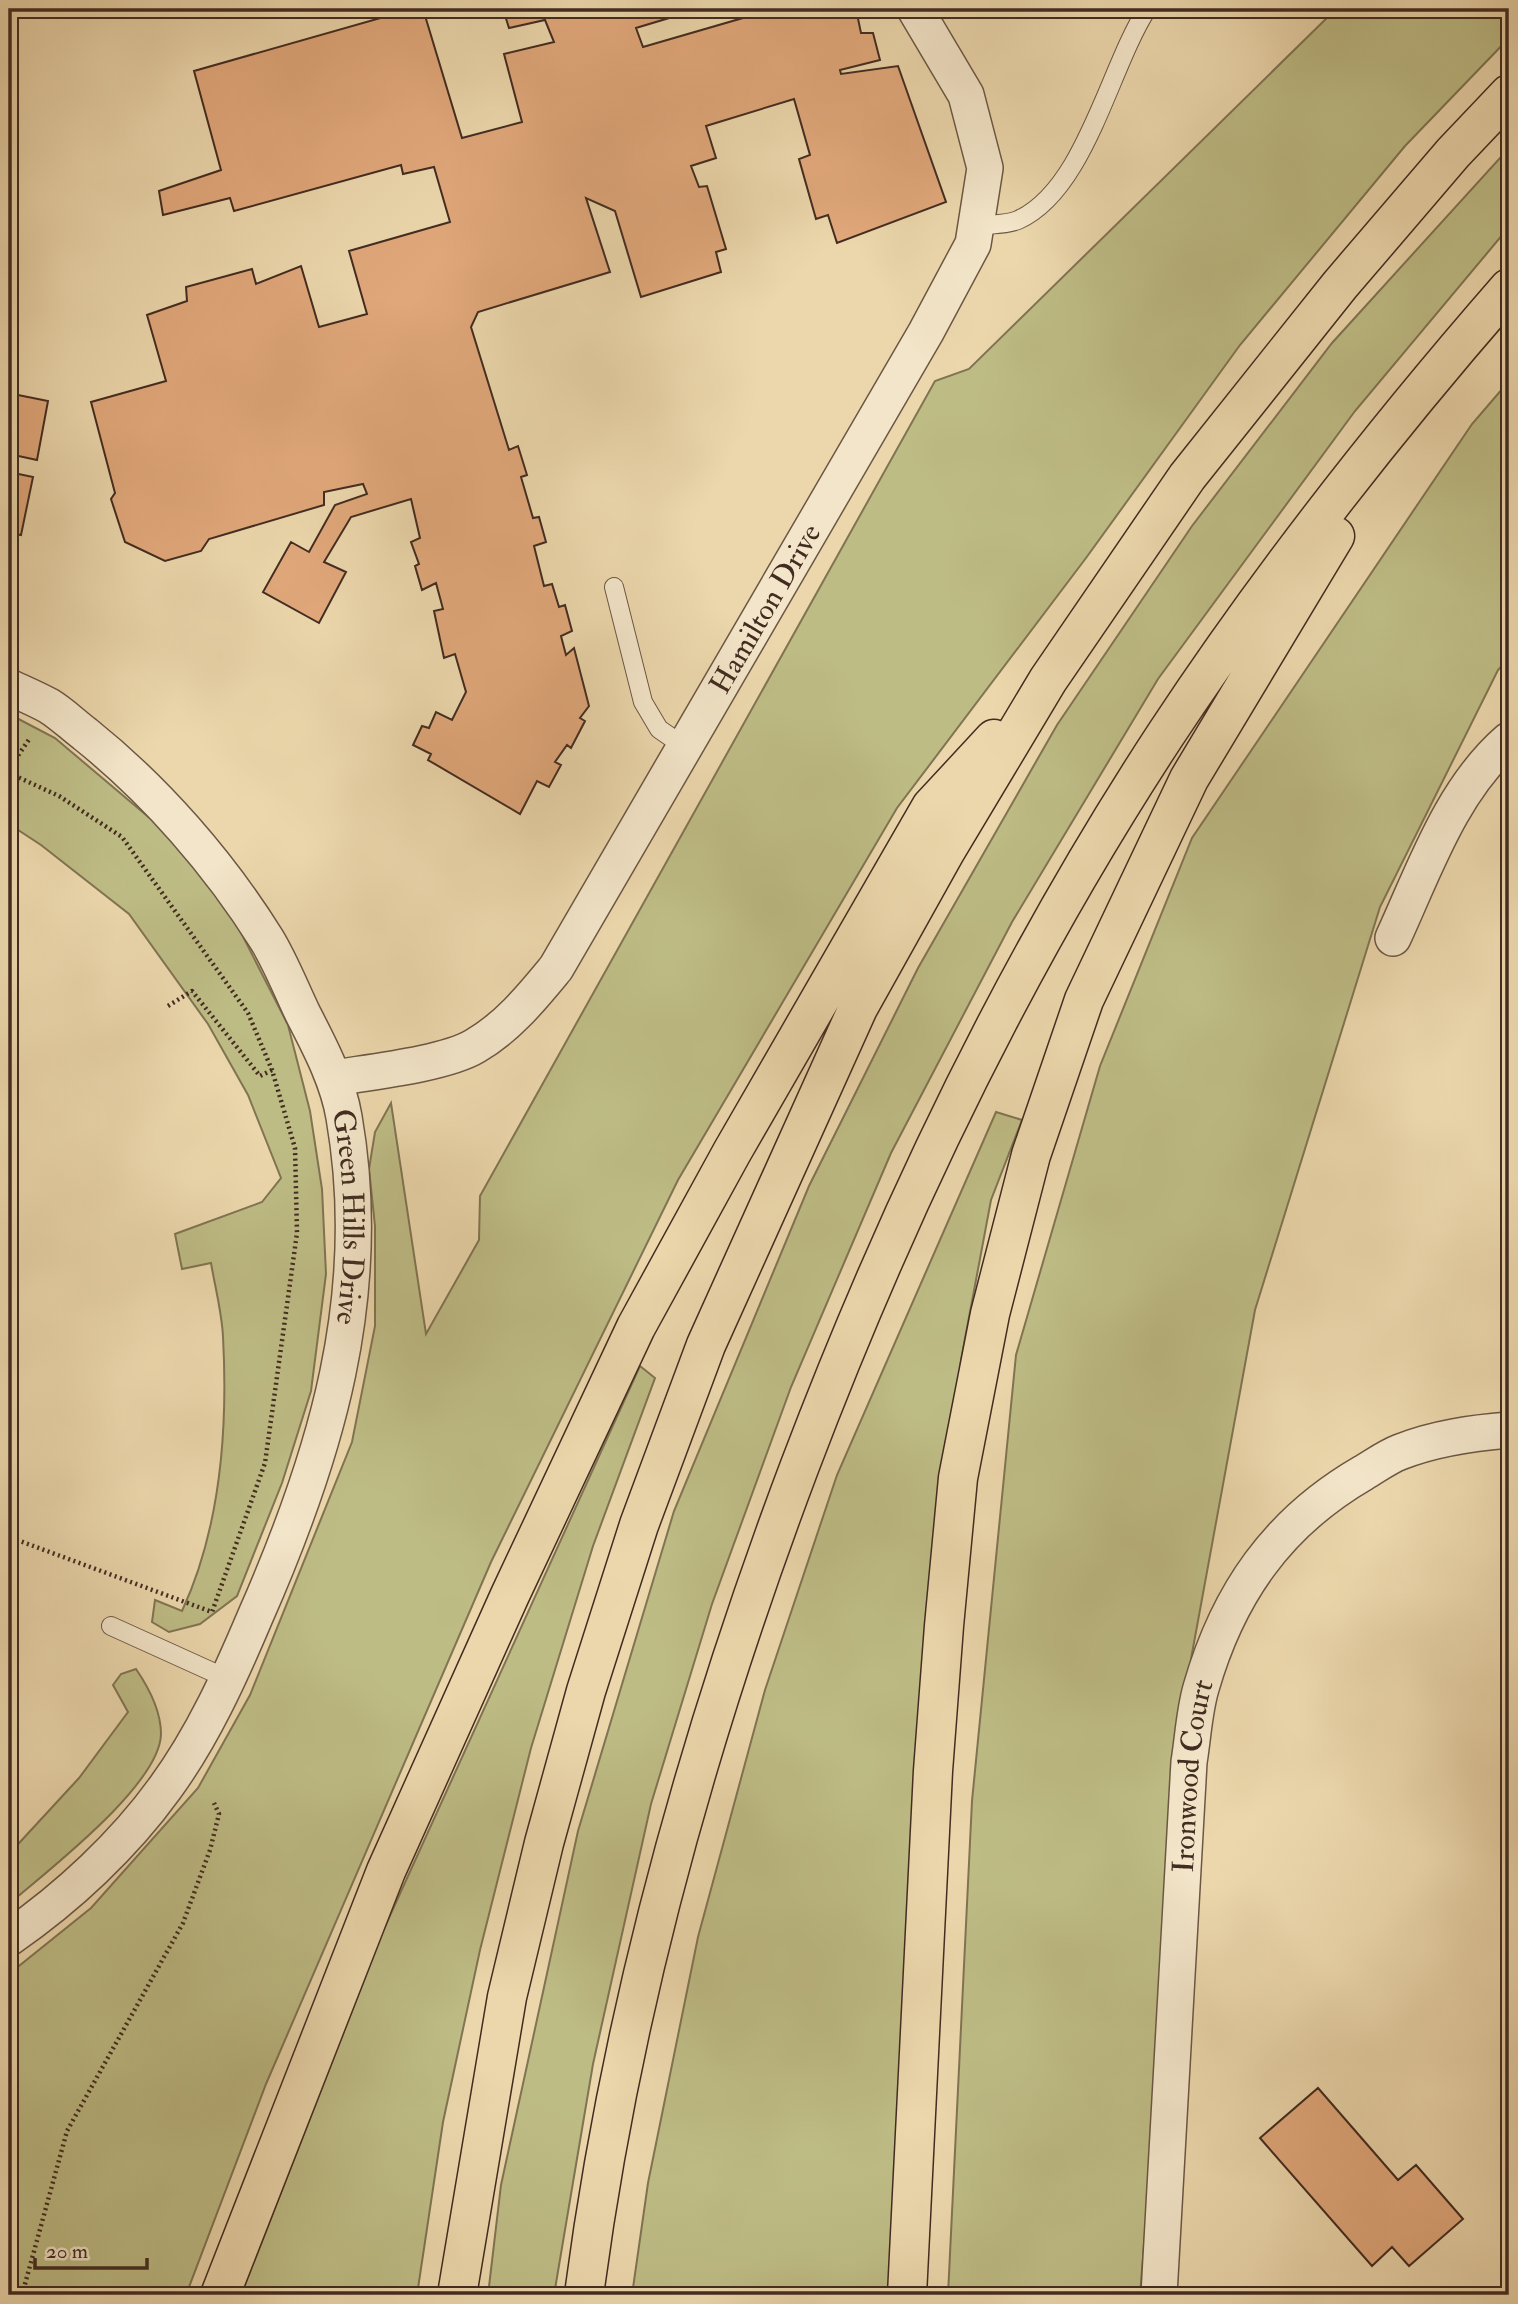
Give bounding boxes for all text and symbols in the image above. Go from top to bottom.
street label: Hamilton Drive [701,517,829,700]
street label: Green Hills Drive [324,1106,372,1327]
street label: Ironwood Court [1164,1675,1221,1874]
scale bar [35,2227,147,2271]
text: 20 m [46,2238,88,2265]

